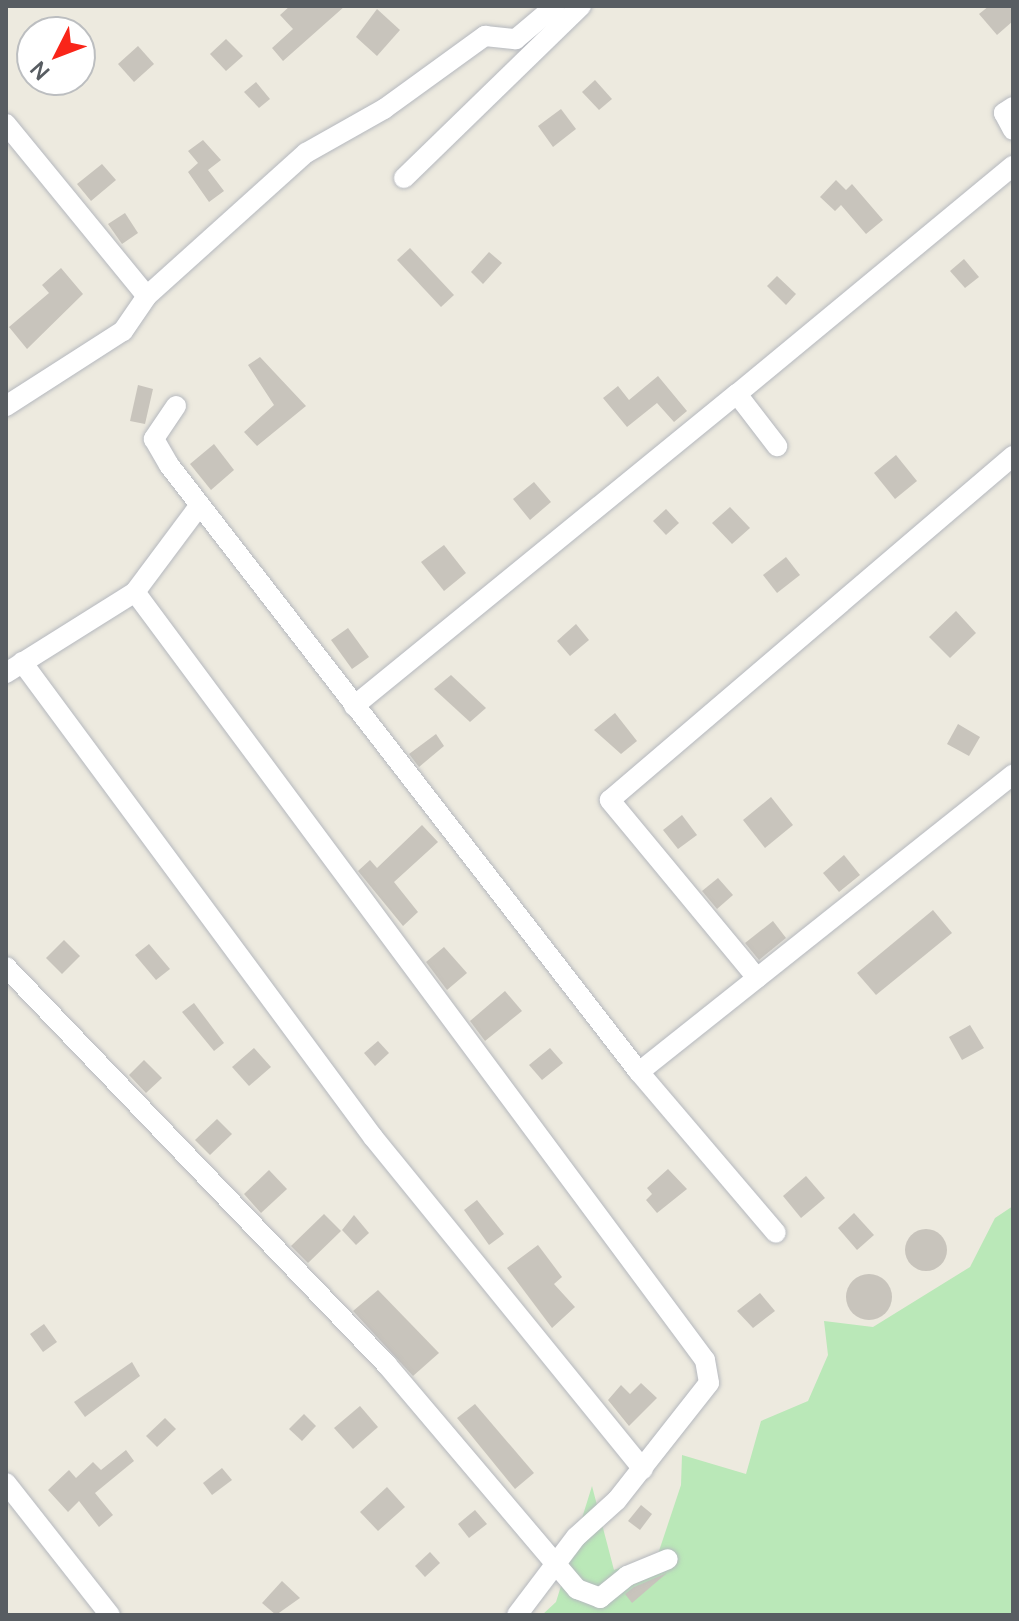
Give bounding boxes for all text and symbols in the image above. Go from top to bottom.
north arrow [16,16,96,96]
text: N [23,55,56,87]

